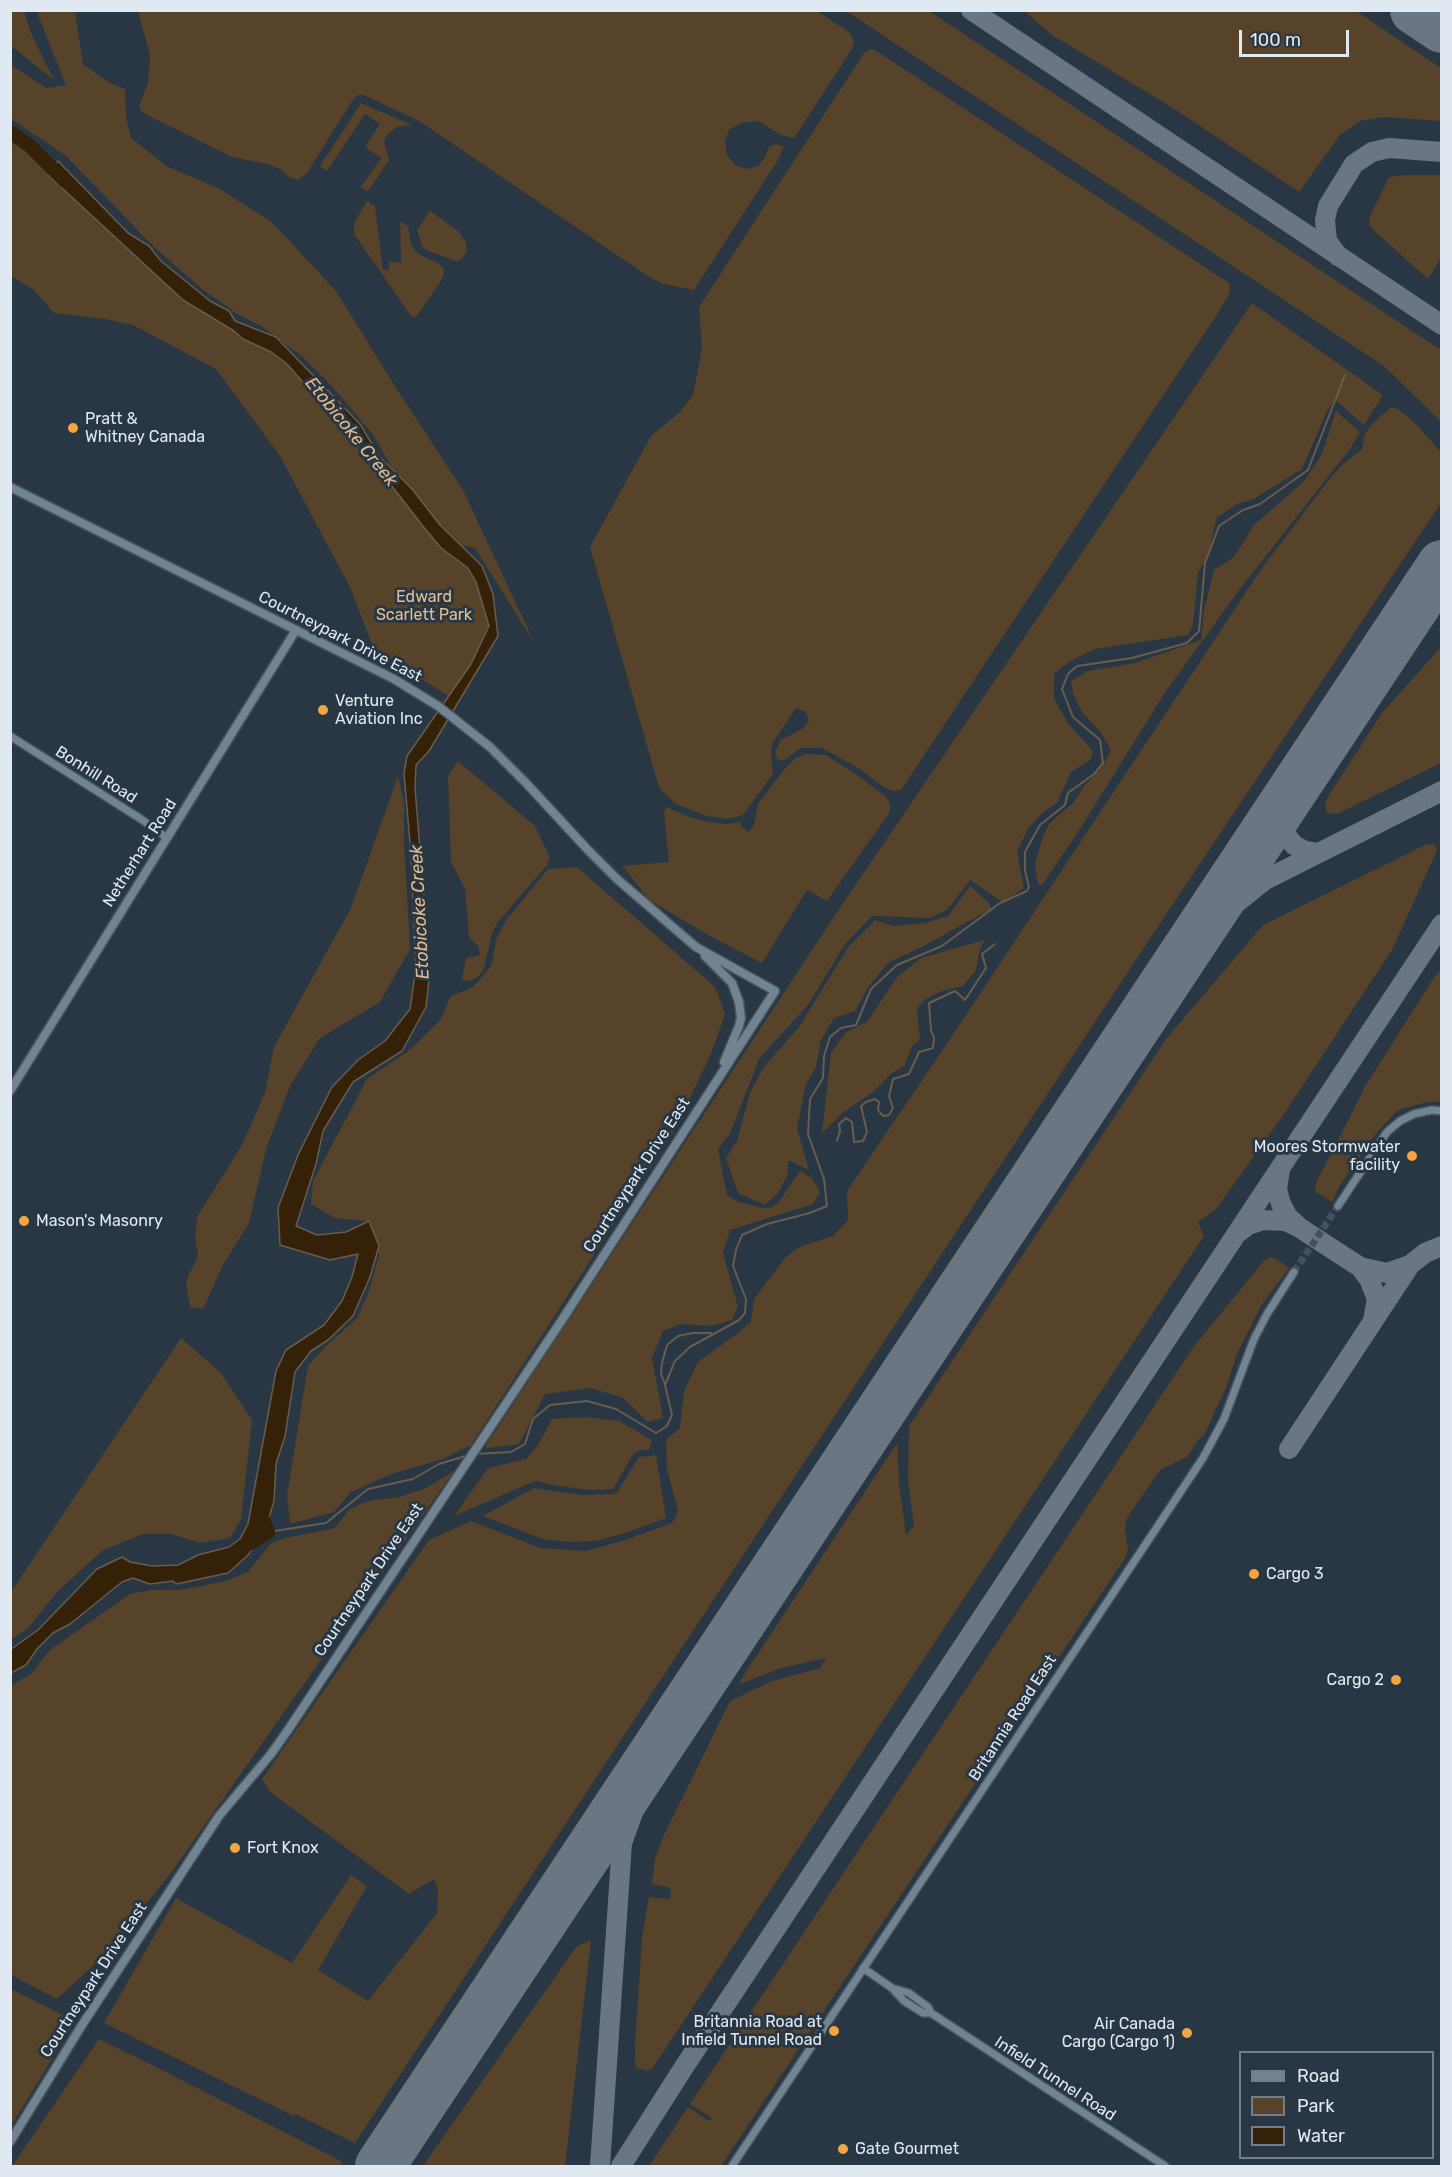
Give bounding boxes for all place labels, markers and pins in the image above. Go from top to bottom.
place label: Pratt & Whitney Canada [85,409,205,447]
marker: Pratt & Whitney Canada [66,421,80,435]
place label: Venture Aviation Inc [335,691,423,729]
marker: Venture Aviation Inc [316,703,330,717]
place label: Moores Stormwater facility [1254,1137,1400,1175]
marker: Moores Stormwater facility [1405,1149,1419,1163]
place label: Mason's Masonry [36,1211,163,1231]
marker: Mason's Masonry [17,1214,31,1228]
place label: Cargo 3 [1266,1564,1324,1584]
marker: Cargo 3 [1247,1567,1261,1581]
place label: Cargo 2 [1327,1670,1384,1690]
marker: Cargo 2 [1389,1673,1403,1687]
place label: Fort Knox [247,1838,319,1858]
marker: Fort Knox [228,1841,242,1855]
place label: Britannia Road at Infield Tunnel Road [681,2012,822,2050]
place label: Air Canada Cargo (Cargo 1) [1062,2014,1175,2052]
marker: Britannia Road at Infield Tunnel Road [827,2024,841,2038]
marker: Air Canada Cargo (Cargo 1) [1180,2026,1194,2040]
place label: Gate Gourmet [855,2139,959,2159]
marker: Gate Gourmet [836,2142,850,2156]

